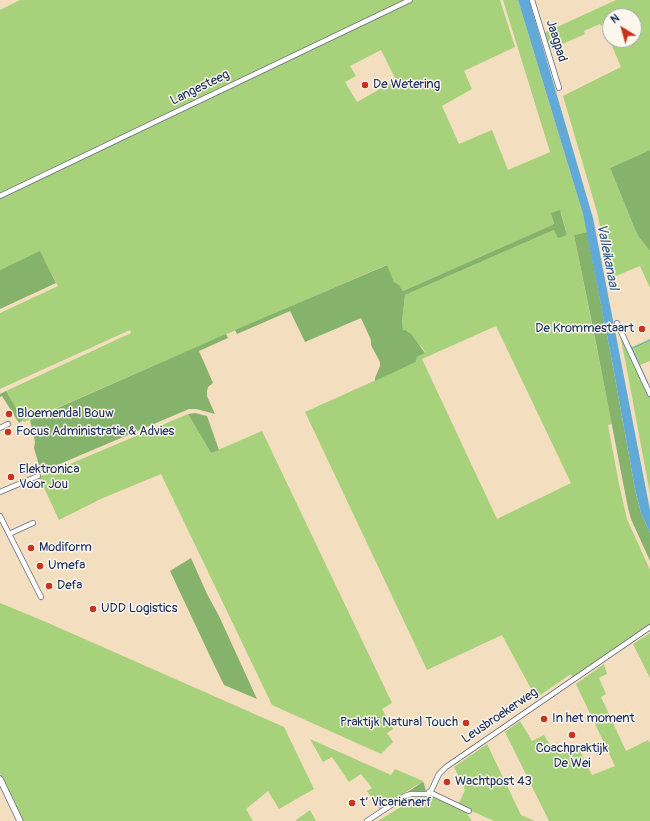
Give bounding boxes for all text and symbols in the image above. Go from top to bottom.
north arrow [602,8,642,48]
text: N [608,11,622,26]
street label: Jaagpad [542,18,570,64]
street label: Langesteeg [168,67,232,109]
place label: De Wetering [373,77,440,93]
marker: De Wetering [360,80,370,90]
water label: Valleikanaal [592,222,622,292]
place label: De Krommestaart [535,321,634,337]
marker: De Krommestaart [637,324,647,334]
place label: Bloemendal Bouw [17,406,114,422]
marker: Bloemendal Bouw [4,409,14,419]
place label: Focus Administratie & Advies [16,424,174,440]
marker: Focus Administratie & Advies [3,427,13,437]
place label: Elektronica Voor Jou [19,462,79,493]
marker: Elektronica Voor Jou [6,472,16,482]
place label: Modiform [39,540,92,556]
marker: Modiform [26,543,36,553]
place label: Umefa [48,558,85,574]
marker: Umefa [35,561,45,571]
place label: Defa [57,578,82,594]
marker: Defa [44,581,54,591]
place label: UDD Logistics [101,601,178,617]
marker: UDD Logistics [88,604,98,614]
street label: Leusbroekerweg [459,685,541,747]
place label: In het moment [552,711,635,727]
marker: In het moment [539,714,549,724]
place label: Praktijk Natural Touch [340,715,458,731]
marker: Praktijk Natural Touch [461,718,471,728]
marker: Coachpraktijk De Wei [567,730,577,740]
place label: Coachpraktijk De Wei [536,741,608,772]
place label: Wachtpost 43 [455,774,532,790]
marker: Wachtpost 43 [442,777,452,787]
place label: t’ Vicariënerf [360,795,431,811]
marker: t’ Vicariënerf [347,798,357,808]

